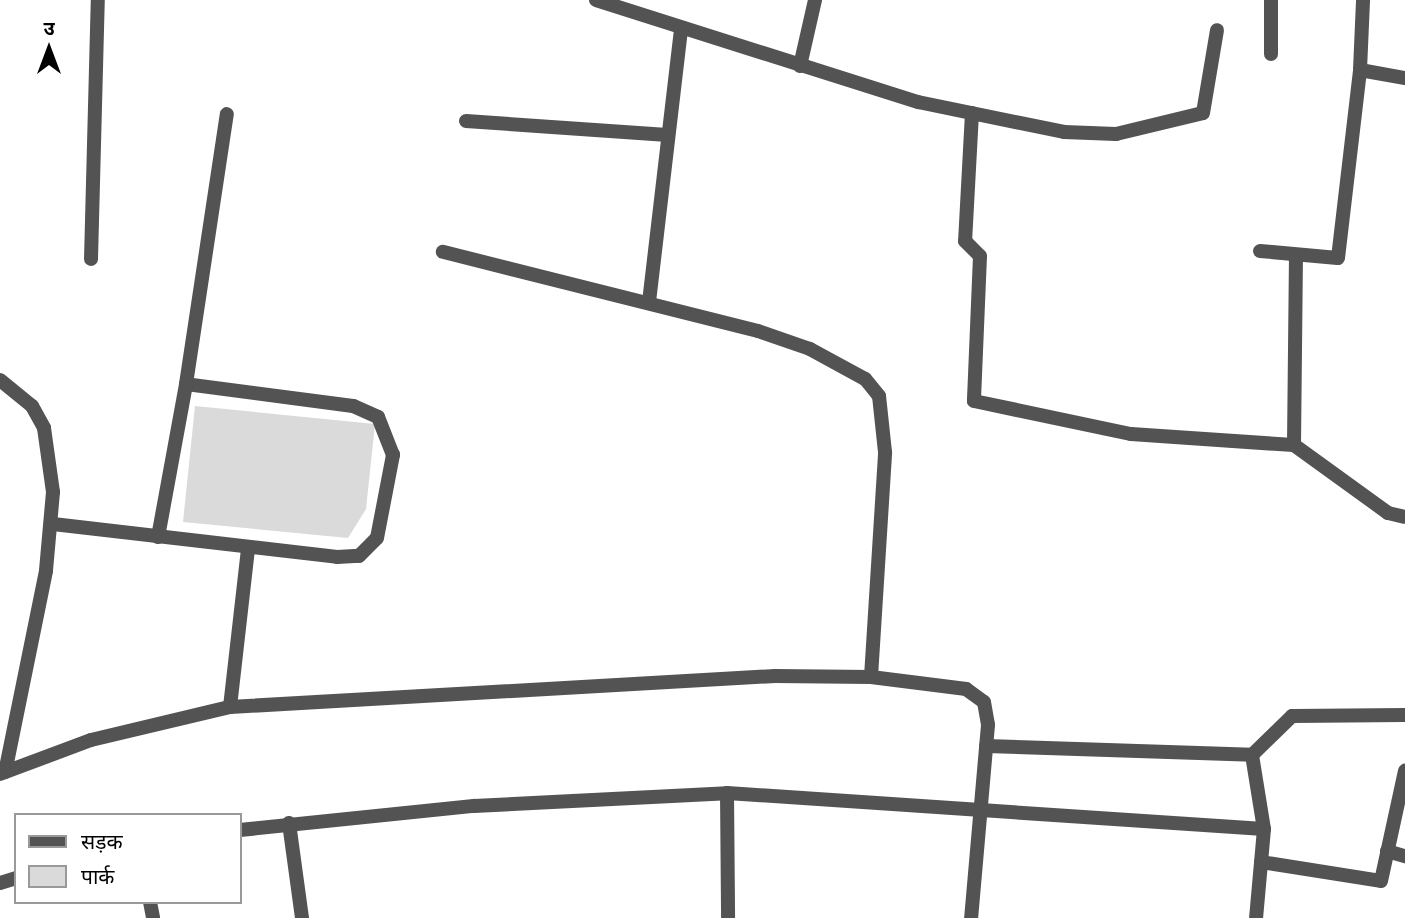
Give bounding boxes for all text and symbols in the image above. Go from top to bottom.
text: उ [43,13,55,42]
north arrow [14,14,84,84]
legend [14,813,242,904]
text: सड़क [81,825,123,857]
text: पार्क [81,860,115,892]

